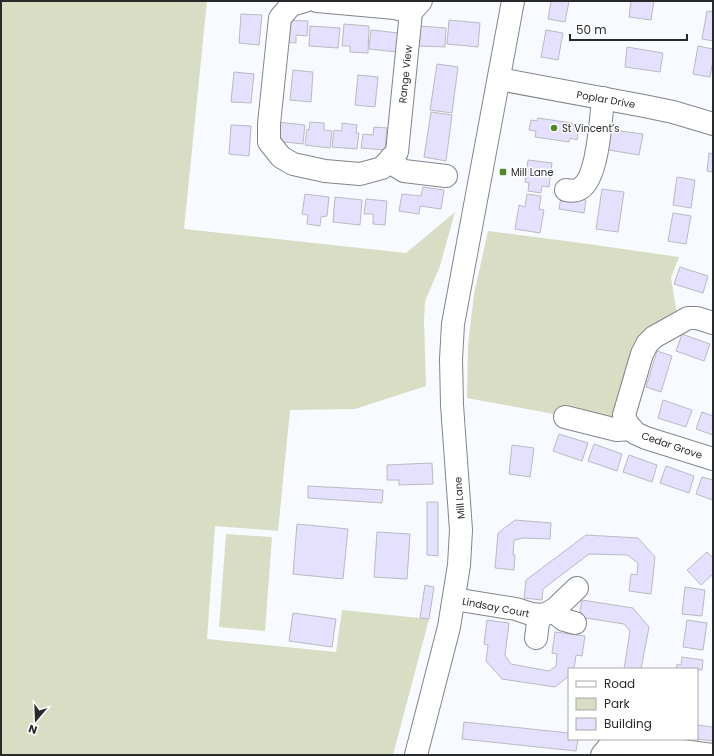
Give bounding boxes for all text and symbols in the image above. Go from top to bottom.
scale bar [570,16,687,42]
text: 50 m [576,21,607,38]
street label: Range View [395,43,416,104]
street label: Poplar Drive [575,87,637,112]
place label: St Vincent’s [562,121,620,136]
marker: St Vincent’s [549,123,559,133]
place label: Mill Lane [511,165,553,180]
marker: Mill Lane [498,167,508,177]
street label: Cedar Grove [639,428,704,463]
street label: Mill Lane [450,476,469,520]
street label: Lindsay Court [461,594,531,621]
legend [568,668,698,740]
text: Road [604,675,635,692]
text: Park [604,695,631,712]
north arrow [16,700,56,740]
text: Building [604,715,652,732]
text: N [26,721,39,738]

